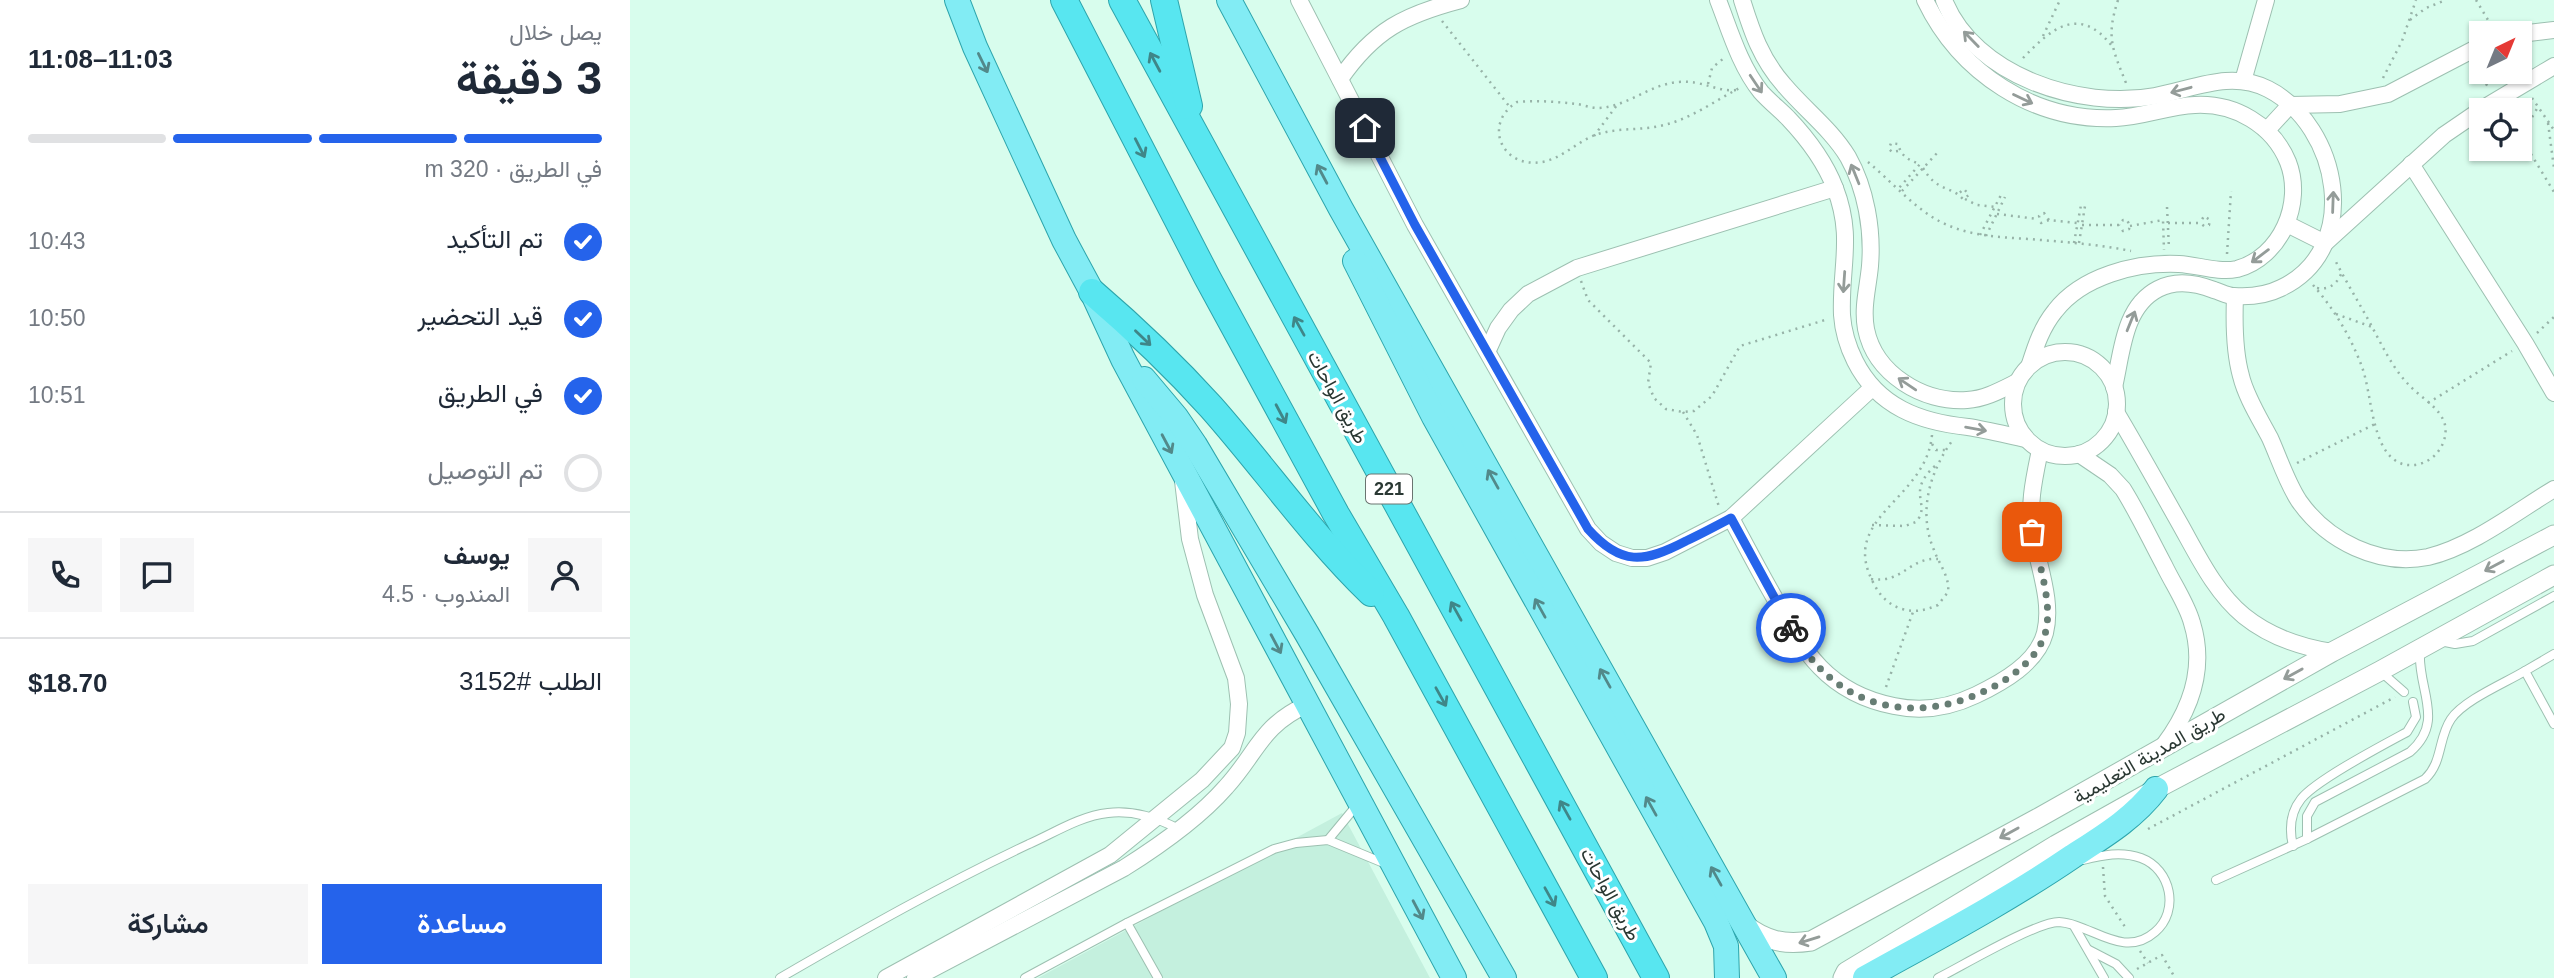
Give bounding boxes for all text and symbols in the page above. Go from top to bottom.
text: يصل خلال [509,19,602,45]
north arrow [2469,21,2532,84]
map controls [2469,21,2532,161]
one-way arrow [1962,30,1979,47]
text: 11:03–11:08 [28,44,173,74]
text: 3 دقيقة [456,52,602,104]
one-way arrow [976,52,990,73]
one-way arrow [1147,52,1161,72]
one-way arrow [1749,74,1763,93]
one-way arrow [2170,84,2192,97]
one-way arrow [2011,93,2033,106]
pin [1335,98,1395,158]
button: locate [2469,98,2532,161]
icon: home [1346,109,1384,147]
one-way arrow [1134,137,1148,158]
text: في الطريق · 320 m [425,156,602,182]
one-way arrow [1315,164,1328,185]
one-way arrow [1847,164,1860,186]
one-way arrow [2326,191,2339,214]
icon: check [564,223,602,261]
text: تم التأكيد [446,224,543,254]
text: 10:43 [28,228,86,254]
one-way arrow [2251,249,2270,263]
one-way arrow [1837,271,1850,293]
icon: check [564,300,602,338]
text: قيد التحضير [417,301,543,331]
text: 10:50 [28,305,86,331]
one-way arrow [2126,311,2138,333]
one-way arrow [1292,316,1305,337]
one-way arrow [1134,329,1151,346]
street label: طريق الواحات [1303,347,1372,448]
icon: check [564,377,602,415]
one-way arrow [1897,377,1917,391]
text: في الطريق [438,378,543,408]
text: 10:51 [28,382,86,408]
one-way arrow [1274,403,1288,423]
one-way arrow [1964,423,1987,436]
one-way arrow [1161,433,1175,454]
text: تم التوصيل [427,455,543,485]
one-way arrow [1486,470,1500,490]
road number: 221 [1366,475,1412,504]
pin [2002,502,2062,562]
icon: bag [2013,513,2051,551]
button: phone [28,538,102,612]
button: chat [120,538,194,612]
button: person [528,538,602,612]
text: يوسف [443,540,510,570]
one-way arrow [2484,560,2505,574]
text: المندوب · 4.5 [382,581,510,607]
courier [1756,593,1826,663]
one-way arrow [1533,598,1546,619]
one-way arrow [1449,601,1463,621]
icon: bike [1772,609,1810,647]
one-way arrow [1269,633,1283,654]
text: الطلب #3152 [459,666,602,696]
text: $18.70 [28,668,108,698]
one-way arrow [1598,668,1612,688]
one-way arrow [2283,668,2304,681]
one-way arrow [1434,687,1448,707]
street label: طريق المدينة التعليمية [2070,703,2229,808]
one-way arrow [1644,796,1657,817]
one-way arrow [1558,801,1572,821]
one-way arrow [2000,827,2020,841]
street label: طريق الواحات [1576,844,1645,945]
one-way arrow [1709,867,1723,887]
button: مشاركة [28,884,308,964]
button: مساعدة [322,884,602,964]
one-way arrow [1544,886,1557,907]
one-way arrow [1411,899,1425,920]
one-way arrow [1798,934,1820,947]

